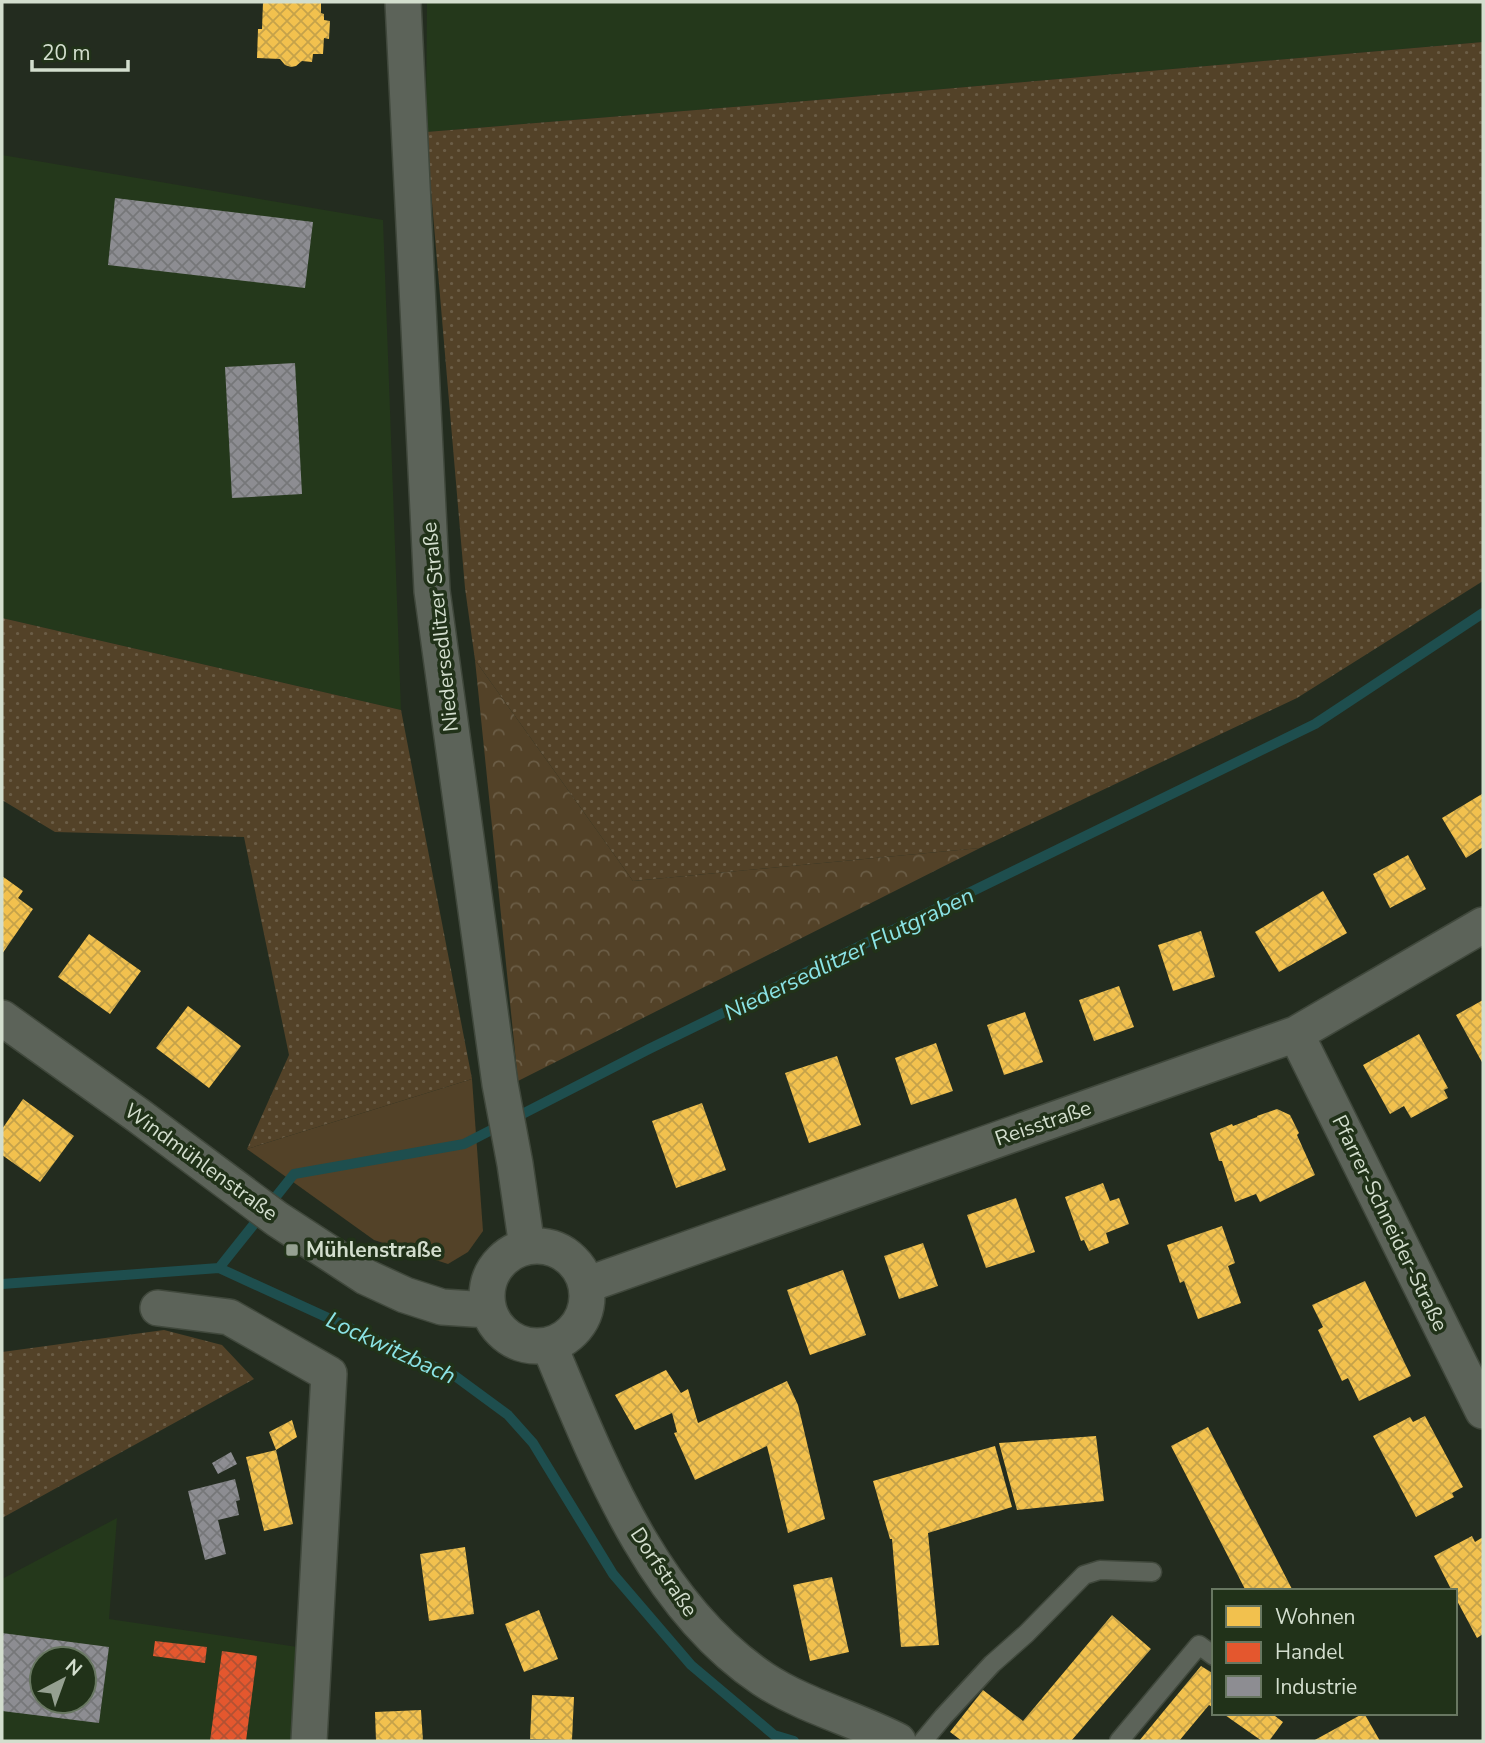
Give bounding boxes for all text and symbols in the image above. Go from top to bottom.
scale bar [32,28,128,72]
text: 20 m [42,39,91,67]
street label: Niedersedlitzer Straße [415,521,465,733]
water label: Niedersedlitzer Flutgraben [719,880,979,1028]
street label: Reisstraße [991,1093,1095,1153]
street label: Windmühlenstraße [119,1097,283,1227]
street label: Pfarrer-Schneider-Straße [1325,1110,1455,1336]
place label: Mühlenstraße [306,1236,442,1264]
marker: Mühlenstraße [284,1242,300,1258]
water label: Lockwitzbach [321,1304,461,1392]
street label: Dorfstraße [624,1522,704,1622]
legend [1212,1589,1457,1715]
text: Wohnen [1275,1603,1356,1631]
text: Handel [1275,1638,1344,1666]
north arrow [28,1645,98,1715]
text: N [60,1653,87,1682]
text: Industrie [1275,1673,1357,1701]

